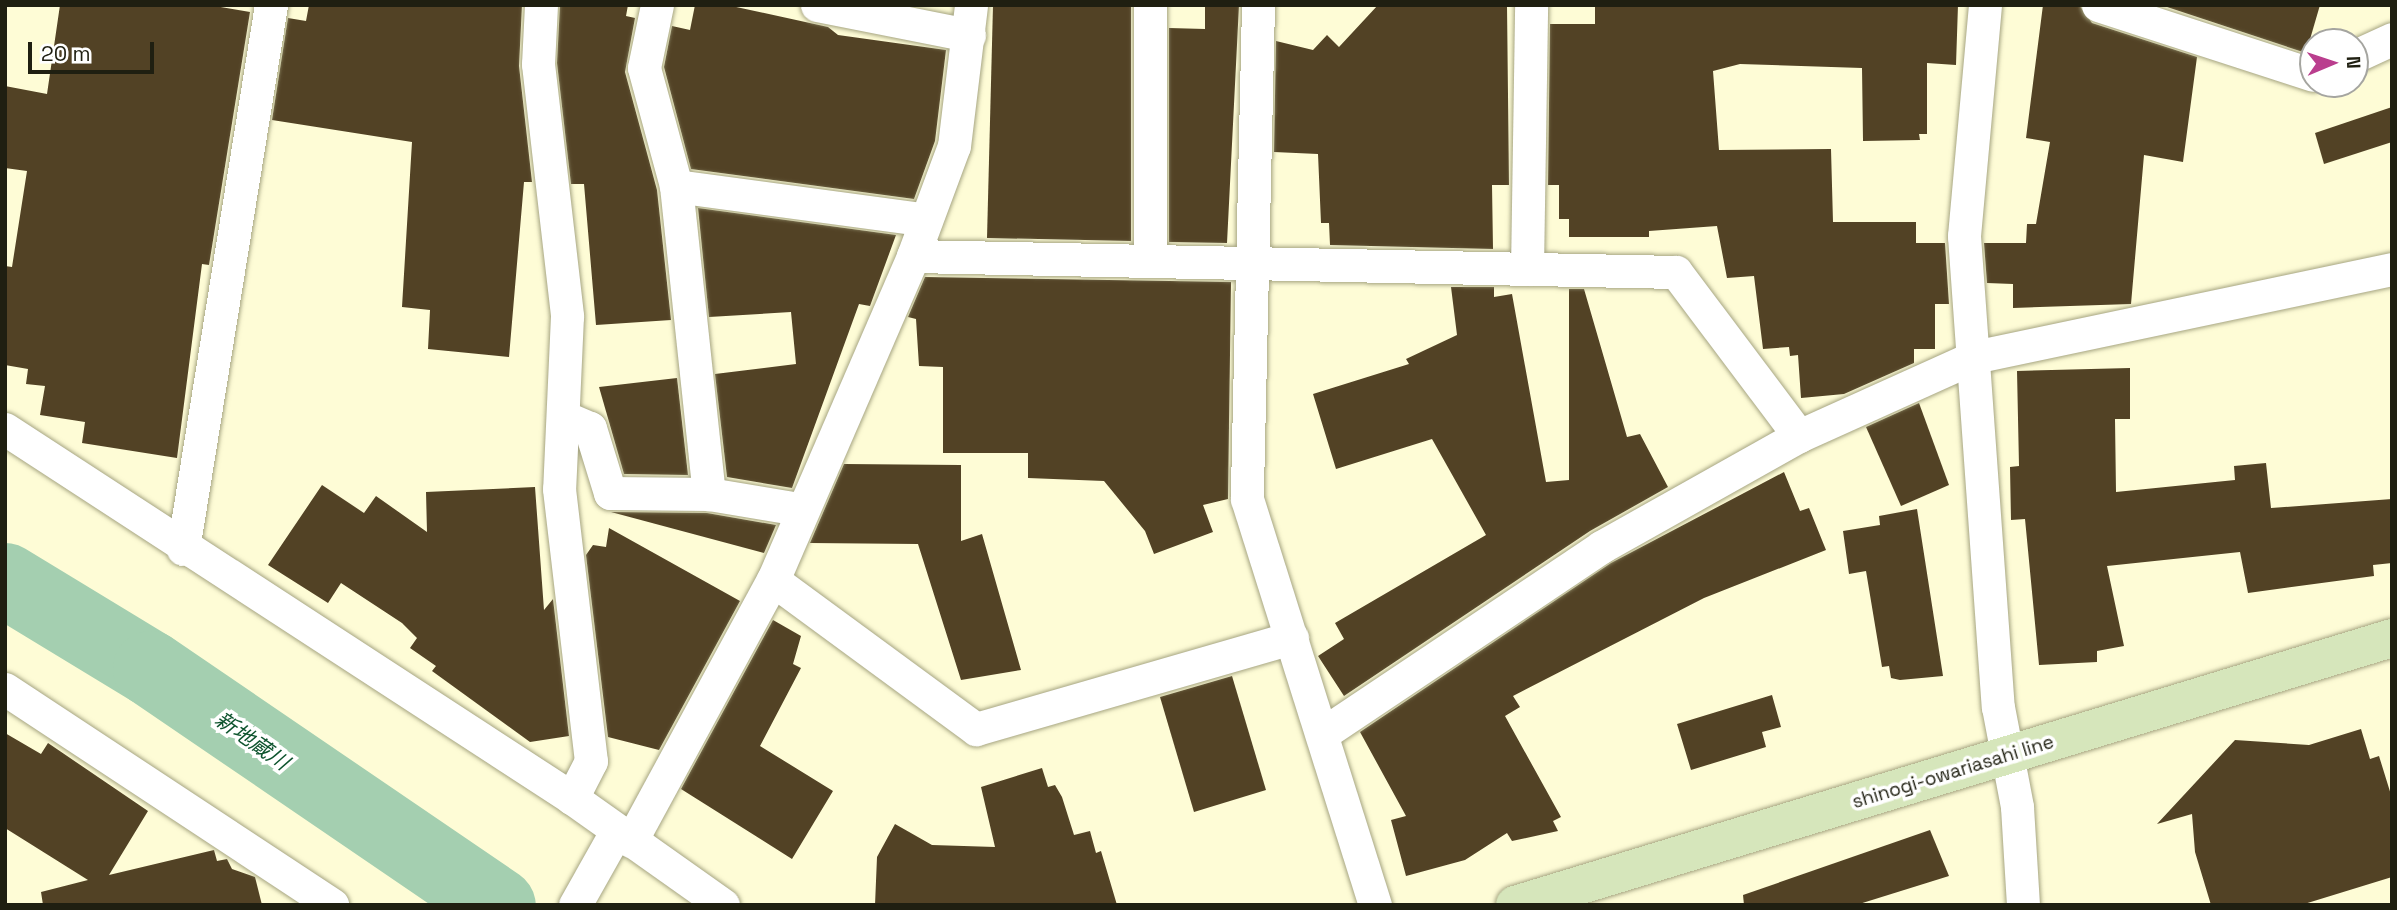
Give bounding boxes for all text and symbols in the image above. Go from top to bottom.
scale bar [32,28,158,72]
north arrow [2299,28,2369,98]
text: 20 m [41,40,91,67]
text: N [2341,56,2366,69]
water label: 新地蔵川 [210,707,294,775]
street label: shinogi-owariasahi line [1849,730,2057,814]

